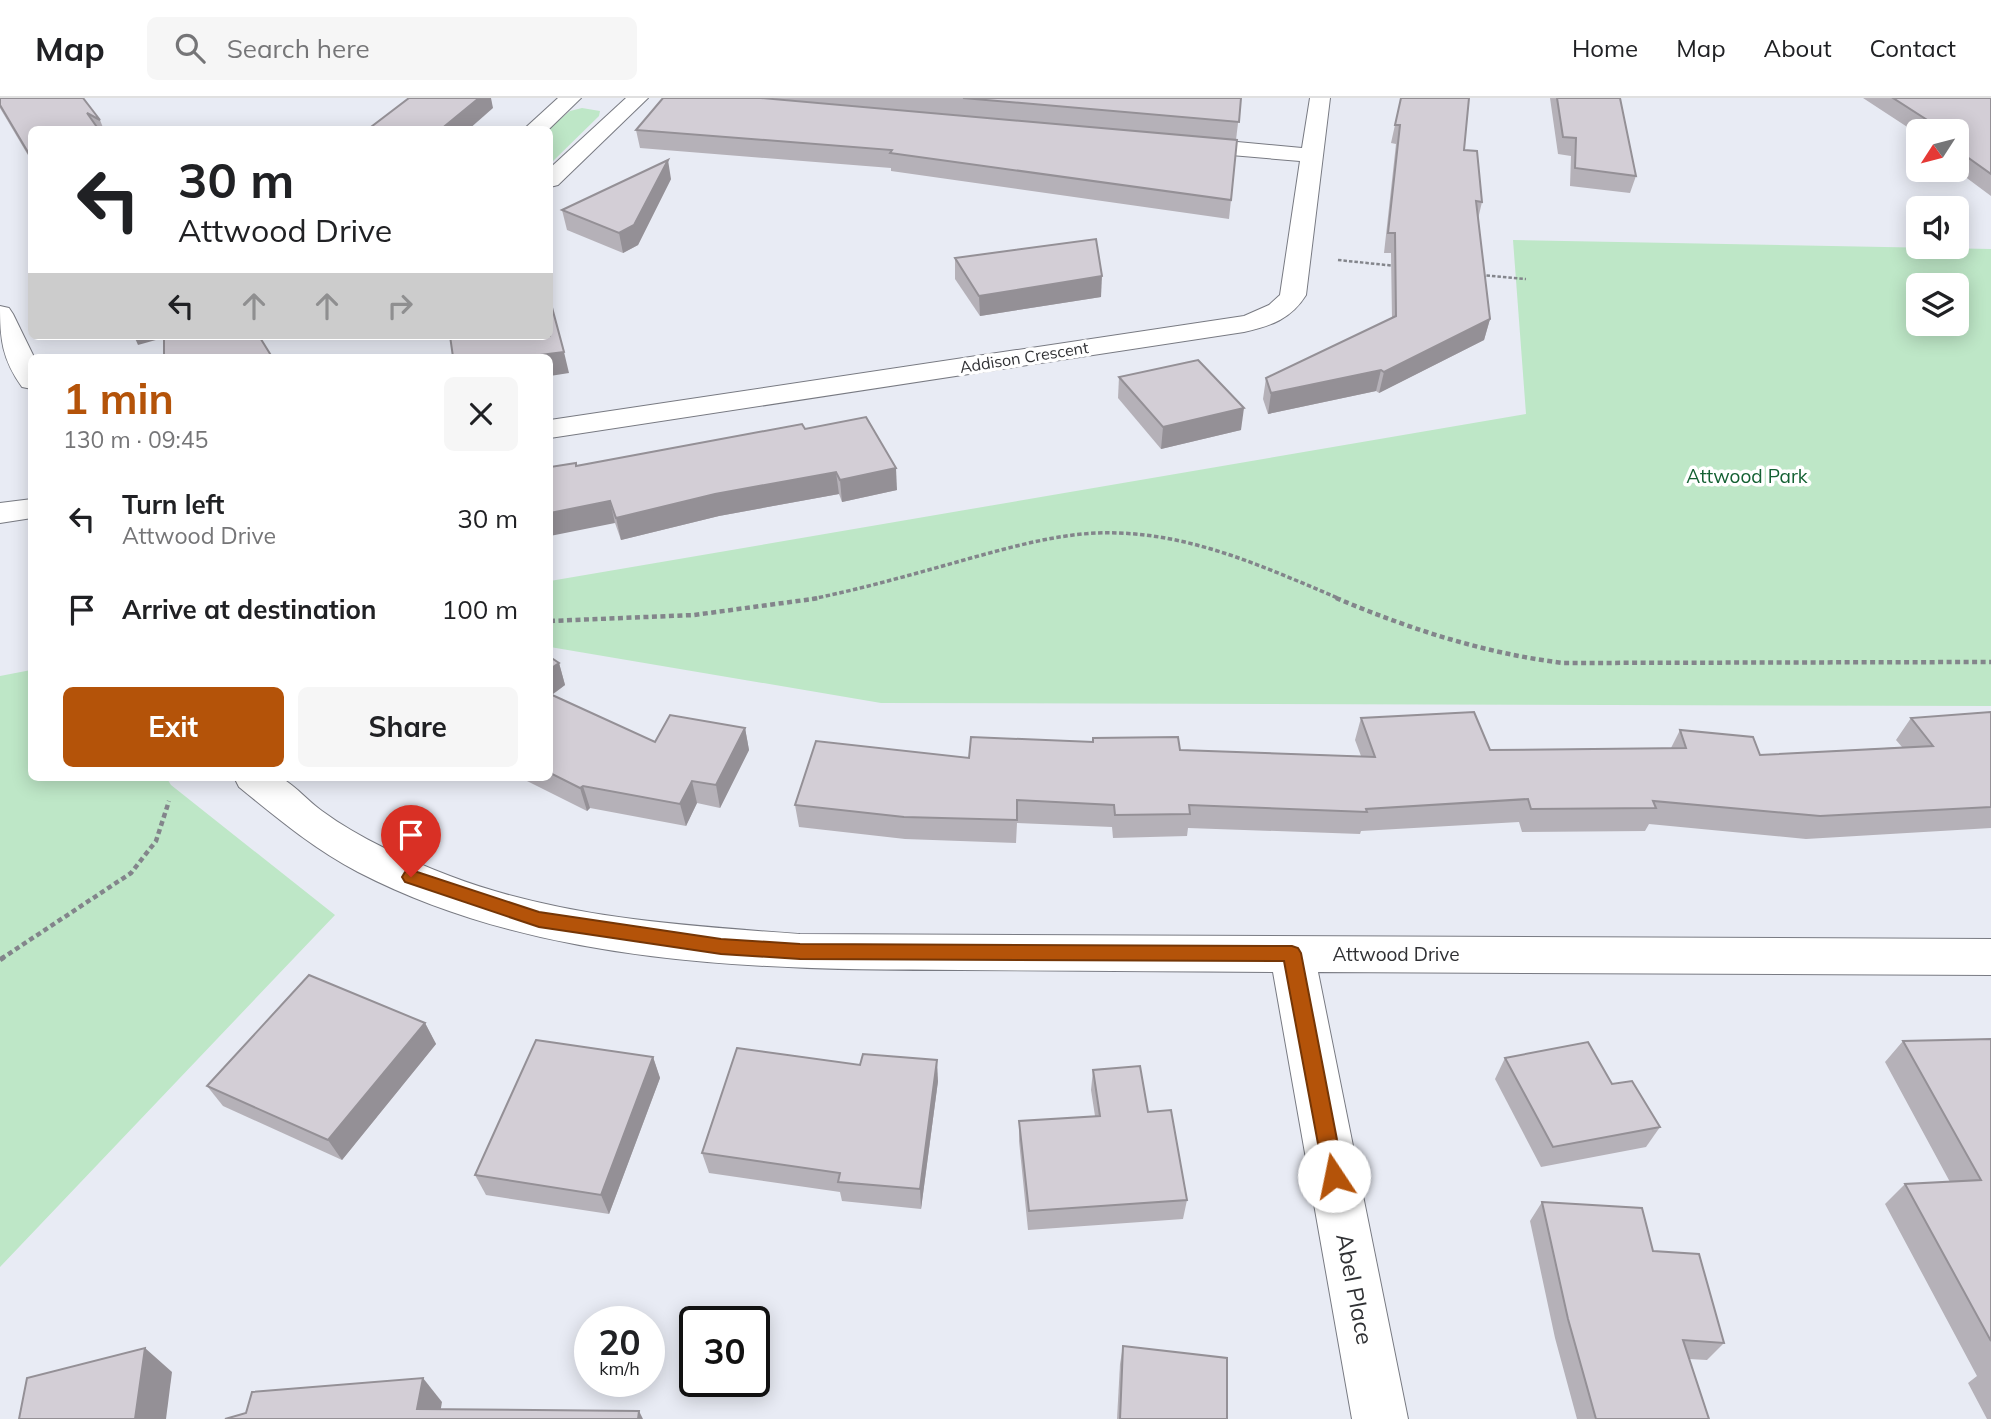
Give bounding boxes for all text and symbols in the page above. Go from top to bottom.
search box [147,17,637,80]
text: Map [35,28,105,69]
icon: search [171,29,209,67]
text: Search here [227,32,370,65]
text: Home [1572,33,1638,63]
text: Map [1676,33,1726,63]
text: About [1764,33,1832,63]
text: Contact [1870,33,1956,63]
north arrow [1906,119,1969,182]
map controls [1906,119,1969,336]
text: 30 m [178,149,294,210]
icon: left [63,154,154,245]
button: sound [1906,196,1969,259]
text: Attwood Drive [178,210,392,250]
button: layers [1906,273,1969,336]
icon: left [162,287,200,325]
icon: ahead [235,287,273,325]
icon: ahead [308,287,346,325]
icon: right [381,287,419,325]
street label: Addison Crescent [958,337,1090,377]
text: 1 min [63,372,174,425]
button: close [444,377,518,451]
text: 130 m · 09:45 [63,425,208,454]
park label: Attwood Park [1686,464,1808,488]
text: Turn left [122,488,224,521]
icon: left [63,500,101,538]
text: 30 m [457,502,518,535]
text: Attwood Drive [122,521,276,550]
icon: arrive [63,591,101,629]
text: Arrive at destination [122,593,377,626]
text: 100 m [442,593,518,626]
button: Exit [63,687,284,767]
button: Share [298,687,518,767]
pin [381,805,441,877]
icon: arrive [392,816,430,854]
street label: Attwood Drive [1332,942,1460,966]
position arrow [1297,1139,1371,1213]
street label: Abel Place [1330,1231,1380,1347]
speed limit sign: 30 [679,1306,770,1397]
text: 20 [598,1320,641,1364]
text: km/h [599,1357,640,1380]

